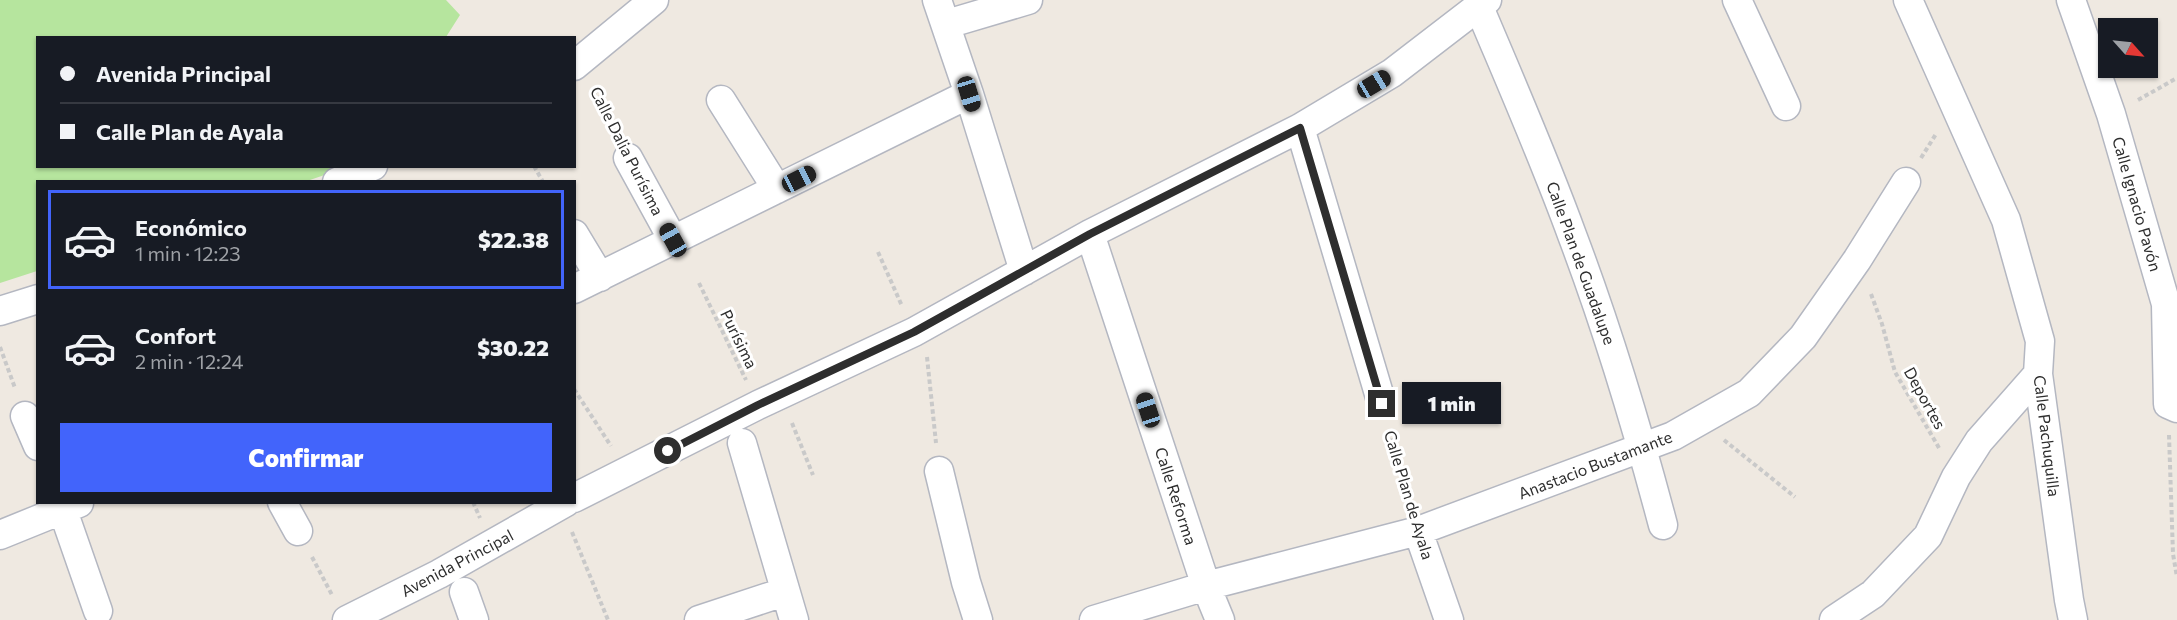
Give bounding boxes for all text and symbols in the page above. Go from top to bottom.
north arrow [2098,18,2158,78]
map controls [2098,18,2158,78]
text: Avenida Principal [96,60,271,87]
car [1354,67,1394,101]
car [955,74,983,114]
street label: Calle Dalia Purísima [587,83,668,218]
text: Calle Plan de Ayala [96,118,284,145]
street label: Calle Ignacio Pavón [2109,134,2166,273]
car [779,163,819,195]
street label: Calle Plan de Guadalupe [1543,179,1620,347]
icon: car [63,213,117,267]
text: Económico [135,214,247,241]
car [656,220,690,260]
text: $22.38 [478,226,549,253]
text: 1 min · 12:23 [135,241,241,265]
street label: Purísima [717,306,762,371]
icon: car [63,321,117,375]
text: Confort [135,322,216,349]
text: $30.22 [477,334,549,361]
text: 2 min · 12:24 [135,349,243,373]
street label: Deportes [1901,363,1950,432]
street label: Calle Pachuquilla [2031,374,2064,498]
callout: 1 min [1403,383,1502,425]
car [1134,390,1162,430]
route end [1368,390,1395,417]
text: 1 min [1427,391,1476,415]
button: Confirmar [60,423,552,492]
street label: Anastacio Bustamante [1515,426,1674,503]
street label: Calle Plan de Ayala [1381,428,1438,562]
route start [654,437,681,464]
street label: Calle Reforma [1152,445,1201,547]
street label: Avenida Principal [397,525,516,600]

